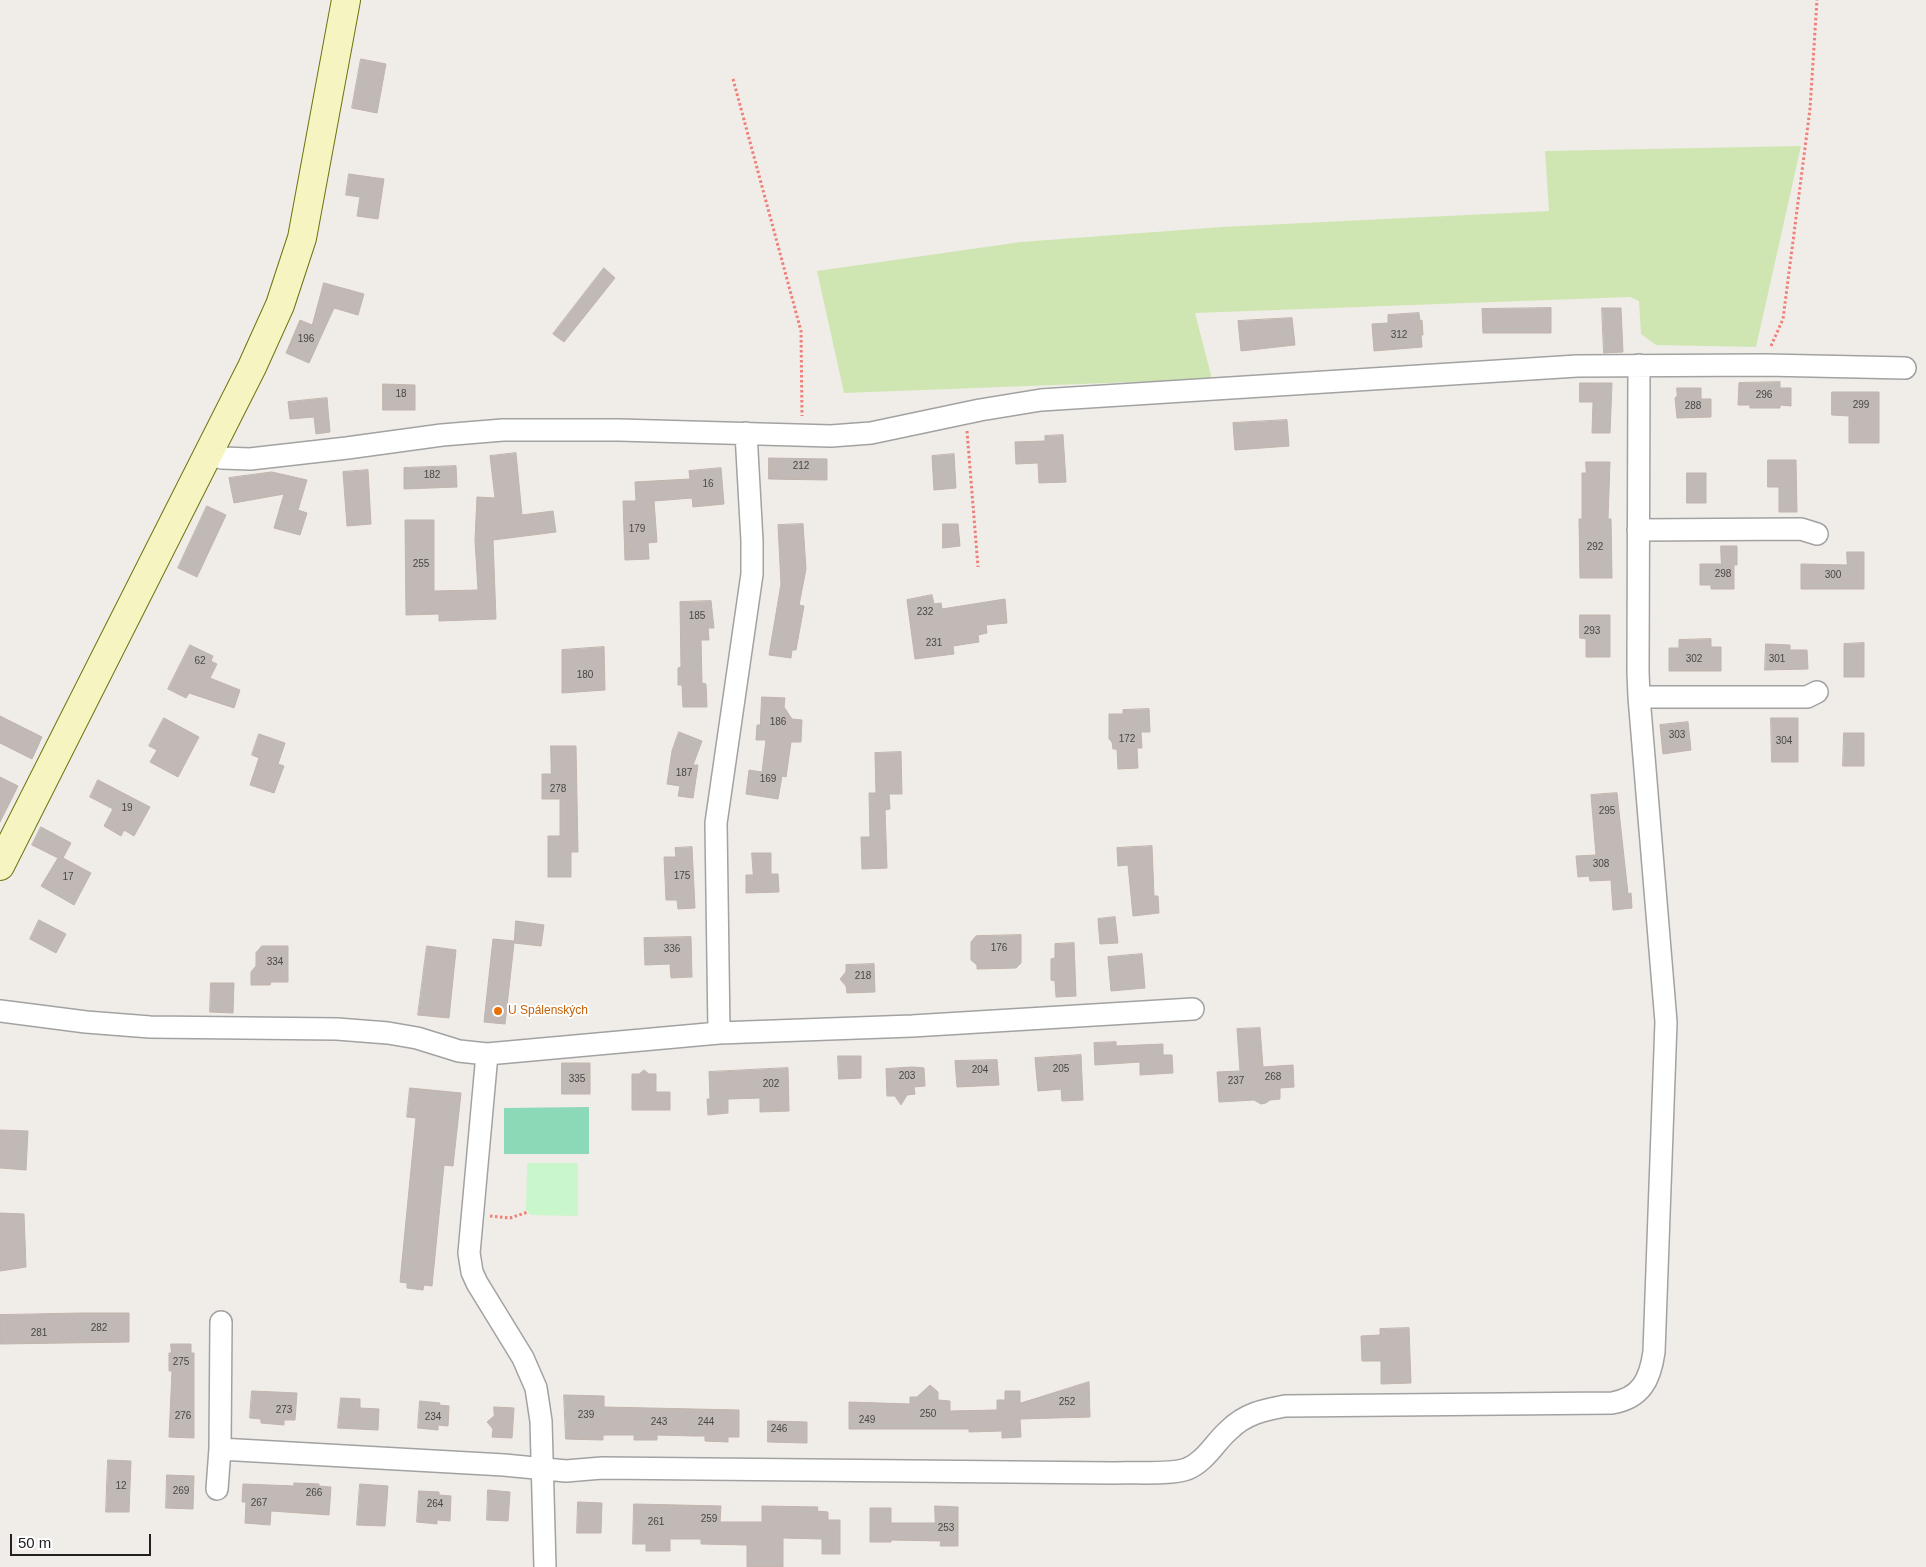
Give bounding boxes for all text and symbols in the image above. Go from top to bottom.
house number: 312 [1391,329,1407,341]
house number: 196 [298,333,314,345]
house number: 18 [395,388,407,400]
house number: 296 [1756,389,1772,401]
house number: 299 [1853,399,1869,411]
house number: 288 [1685,400,1701,412]
house number: 212 [793,460,809,472]
house number: 182 [424,469,440,481]
house number: 16 [702,478,714,490]
house number: 179 [629,523,645,535]
house number: 292 [1587,541,1603,553]
house number: 255 [413,558,429,570]
house number: 298 [1715,568,1731,580]
house number: 300 [1825,569,1841,581]
house number: 232 [917,606,933,618]
house number: 185 [689,610,705,622]
house number: 293 [1584,625,1600,637]
house number: 231 [926,637,942,649]
house number: 302 [1686,653,1702,665]
house number: 301 [1769,653,1785,665]
house number: 62 [194,655,206,667]
house number: 180 [577,669,593,681]
house number: 186 [770,716,786,728]
house number: 303 [1669,729,1685,741]
house number: 172 [1119,733,1135,745]
house number: 304 [1776,735,1792,747]
house number: 187 [676,767,692,779]
house number: 169 [760,773,776,785]
house number: 278 [550,783,566,795]
house number: 19 [121,802,133,814]
house number: 295 [1599,805,1615,817]
house number: 308 [1593,858,1609,870]
house number: 175 [674,870,690,882]
house number: 17 [62,871,74,883]
house number: 176 [991,942,1007,954]
house number: 336 [664,943,680,955]
house number: 334 [267,956,283,968]
house number: 218 [855,970,871,982]
place label: U Spálenských [508,1004,588,1018]
marker: U Spálenských [492,1005,504,1017]
house number: 205 [1053,1063,1069,1075]
house number: 204 [972,1064,988,1076]
house number: 203 [899,1070,915,1082]
house number: 268 [1265,1071,1281,1083]
house number: 335 [569,1073,585,1085]
house number: 237 [1228,1075,1244,1087]
house number: 202 [763,1078,779,1090]
house number: 282 [91,1322,107,1334]
house number: 281 [31,1327,47,1339]
house number: 275 [173,1356,189,1368]
house number: 252 [1059,1396,1075,1408]
house number: 273 [276,1404,292,1416]
house number: 250 [920,1408,936,1420]
house number: 239 [578,1409,594,1421]
house number: 276 [175,1410,191,1422]
house number: 234 [425,1411,441,1423]
house number: 249 [859,1414,875,1426]
house number: 243 [651,1416,667,1428]
house number: 244 [698,1416,714,1428]
house number: 246 [771,1423,787,1435]
house number: 12 [115,1480,127,1492]
house number: 269 [173,1485,189,1497]
house number: 266 [306,1487,322,1499]
house number: 267 [251,1497,267,1509]
house number: 264 [427,1498,443,1510]
house number: 259 [701,1513,717,1525]
house number: 261 [648,1516,664,1528]
house number: 253 [938,1522,954,1534]
scale bar [12,1524,154,1556]
text: 50 m [18,1534,51,1551]

